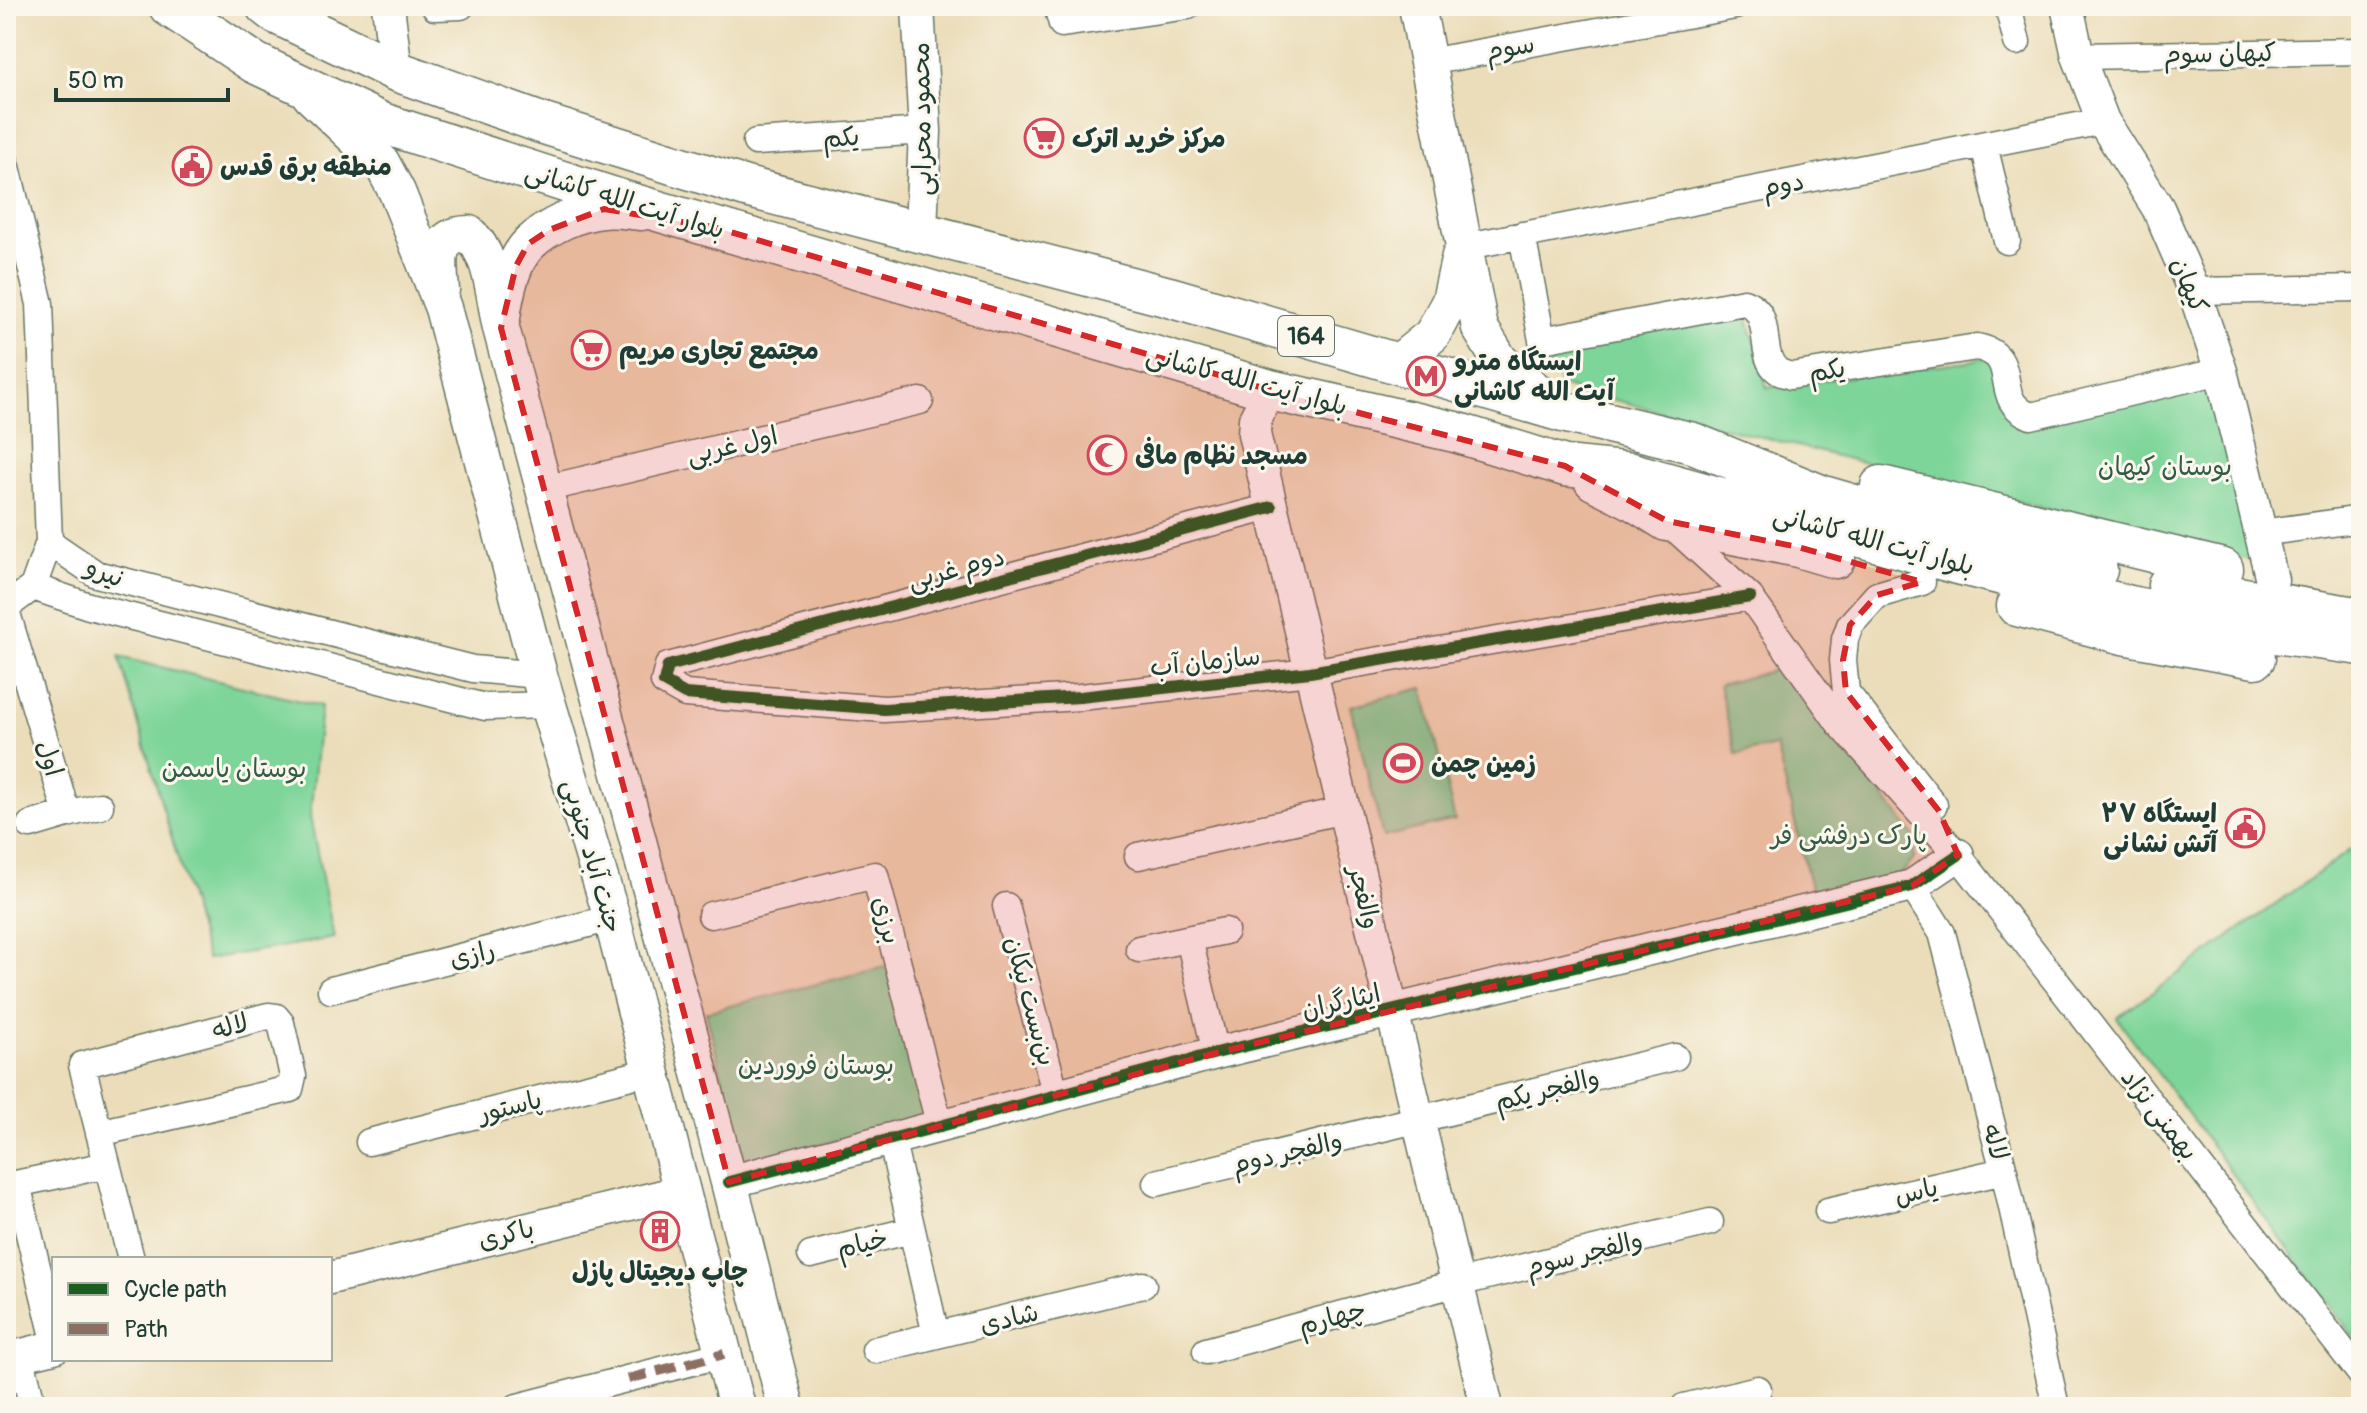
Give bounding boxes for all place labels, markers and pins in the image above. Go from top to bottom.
supermarket icon: مرکز خرید اترک [1023,117,1065,159]
place label: مرکز خرید اترک [1072,123,1226,155]
public building icon: منطقه برق قدس [171,145,213,187]
place label: منطقه برق قدس [220,151,392,183]
supermarket icon: مجتمع تجاری مریم [570,329,612,371]
place label: مجتمع تجاری مریم [619,335,819,370]
place label: ایستگاه مترو آیت الله کاشانی [1452,345,1616,408]
metro station icon: ایستگاه مترو آیت الله کاشانی [1405,355,1447,397]
mosque icon: مسجد نظام مافی [1086,434,1128,476]
place label: مسجد نظام مافی [1135,436,1308,475]
sports icon: زمین چمن [1382,742,1424,784]
place label: زمین چمن [1431,748,1536,780]
place label: ایستگاه ۲۷ آتش نشانی [2101,797,2219,860]
public building icon: ایستگاه ۲۷ آتش نشانی [2224,807,2266,849]
building icon: چاپ دیجیتال پازل [639,1210,681,1252]
place label: چاپ دیجیتال پازل [572,1256,748,1288]

